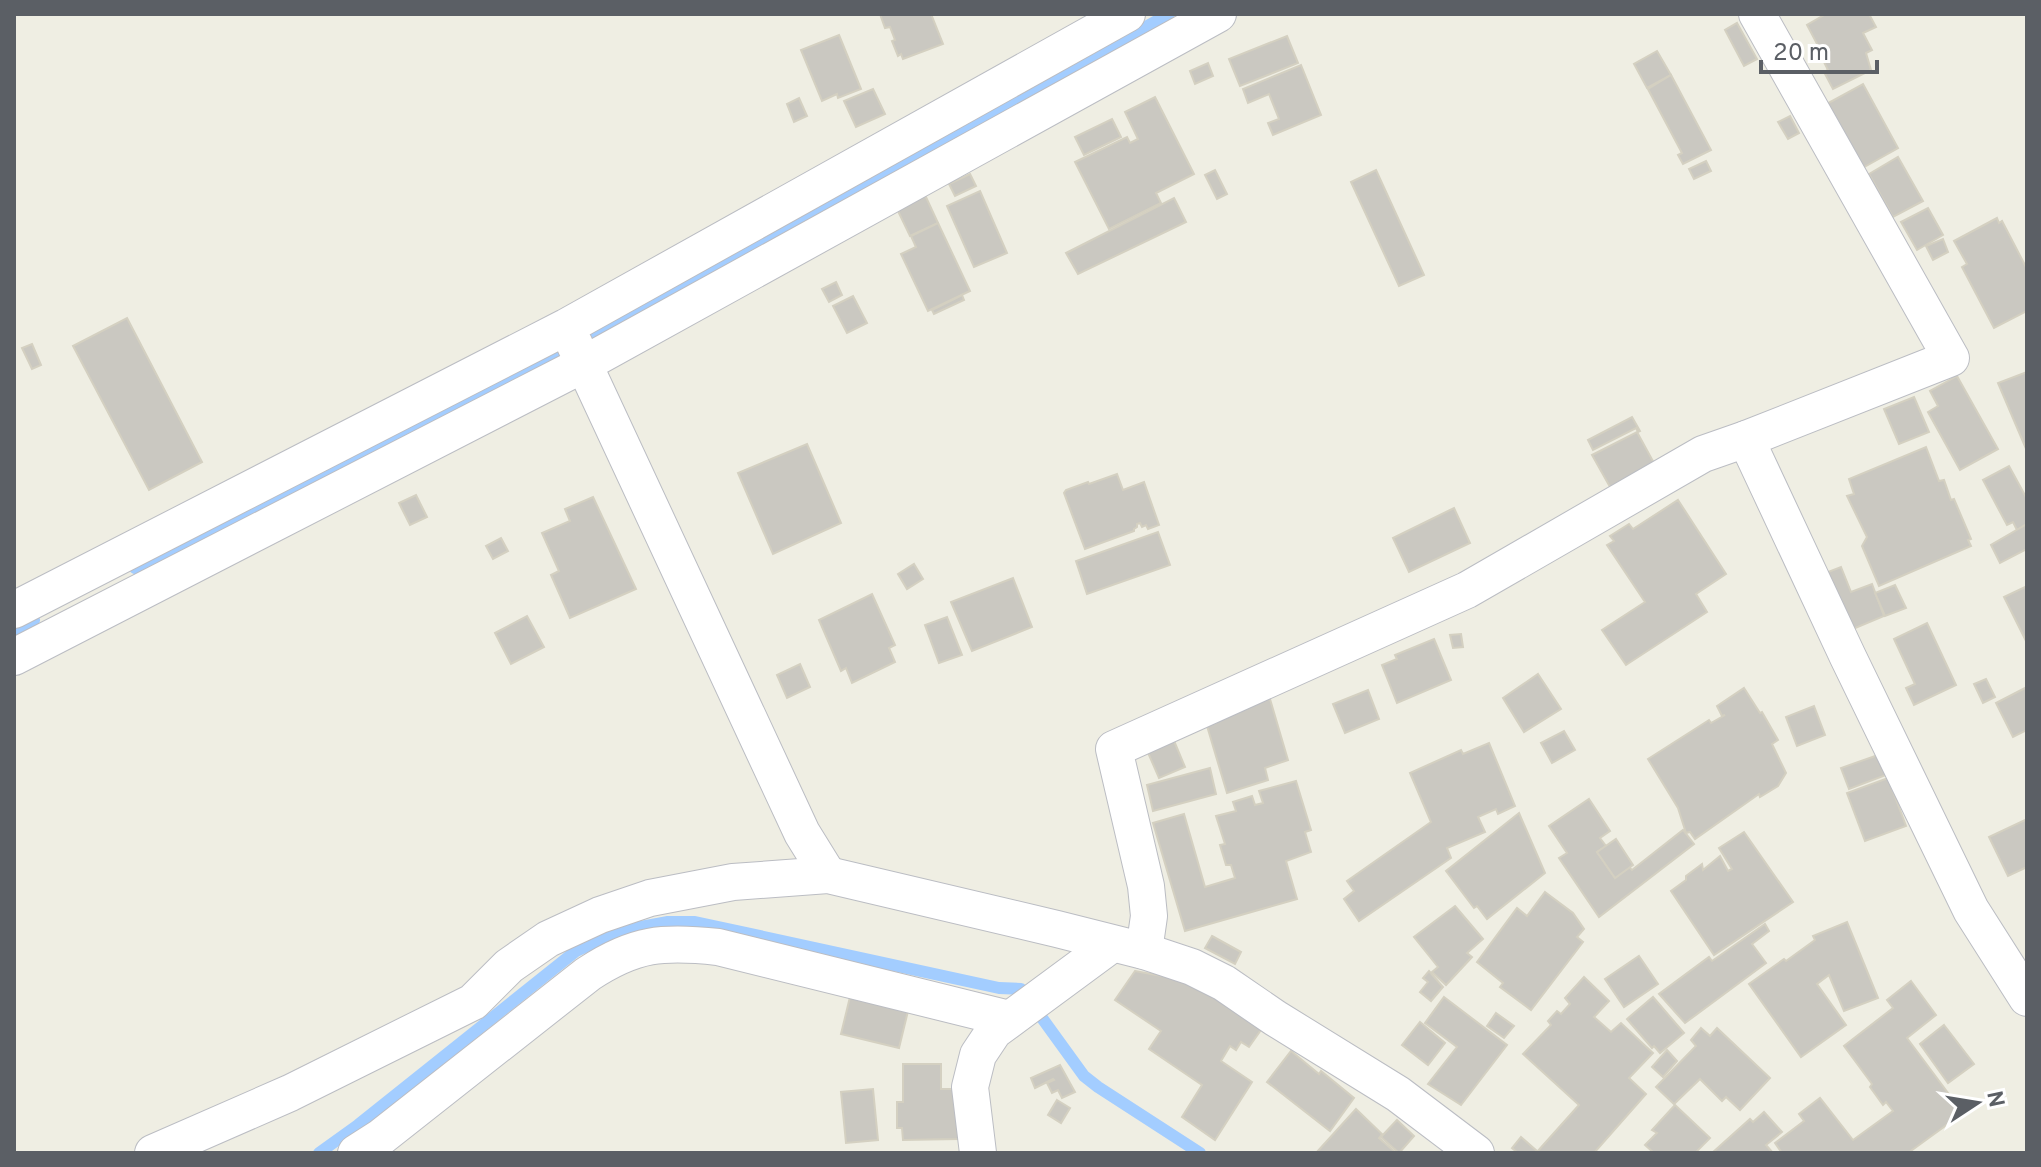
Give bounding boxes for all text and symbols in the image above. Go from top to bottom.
scale bar [1761,24,1877,74]
text: 20 m [1773,39,1829,69]
north arrow [1937,1063,2017,1143]
text: N [1979,1089,2009,1110]

